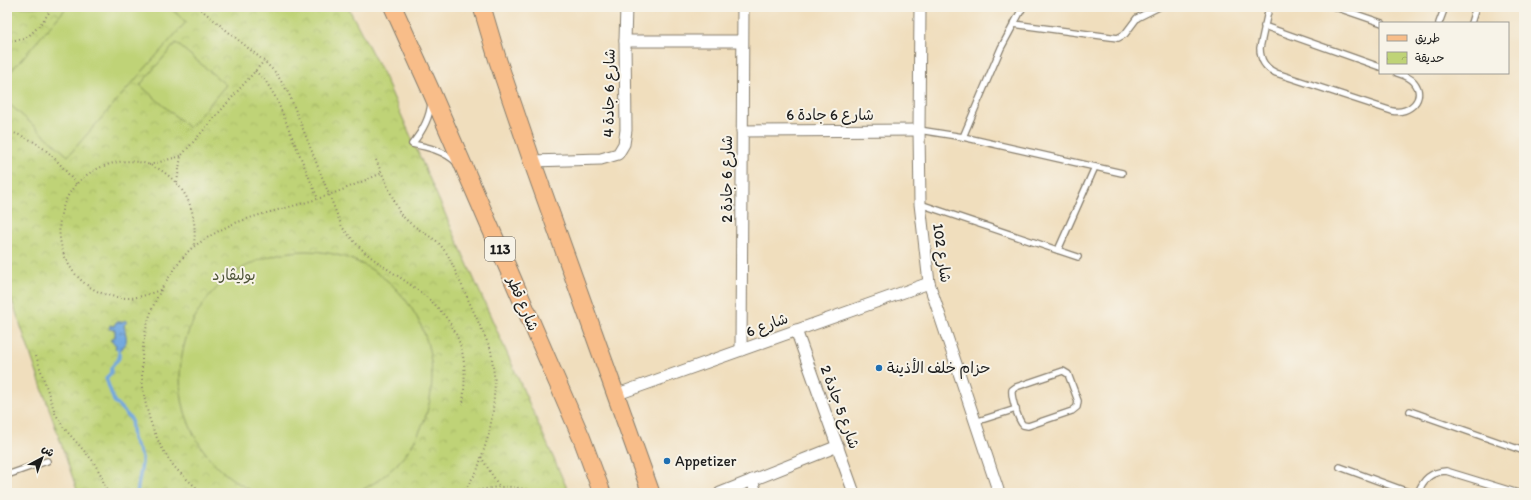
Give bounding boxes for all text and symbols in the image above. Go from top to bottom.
legend [1379,22,1509,74]
text: طريق [1415,31,1440,45]
street label: شارع 6 جادة 4 [599,48,620,138]
text: حديقة [1415,51,1444,65]
street label: شارع 6 جادة 6 [786,106,874,125]
street label: شارع 6 جادة 2 [718,135,737,223]
street label: شارع 102 [928,222,955,284]
road number: 113 [485,237,515,261]
park label: بوليڤارد [212,266,256,284]
street label: شارع قطر [502,272,542,334]
street label: شارع 6 [743,309,791,342]
place label: حزام خلف الأذينة [887,358,990,379]
street label: شارع 5 جادة 2 [816,363,863,452]
marker: حزام خلف الأذينة [874,363,884,373]
north arrow [22,438,62,478]
text: ش [39,442,57,460]
place label: Appetizer [675,452,737,470]
marker: Appetizer [662,456,672,466]

